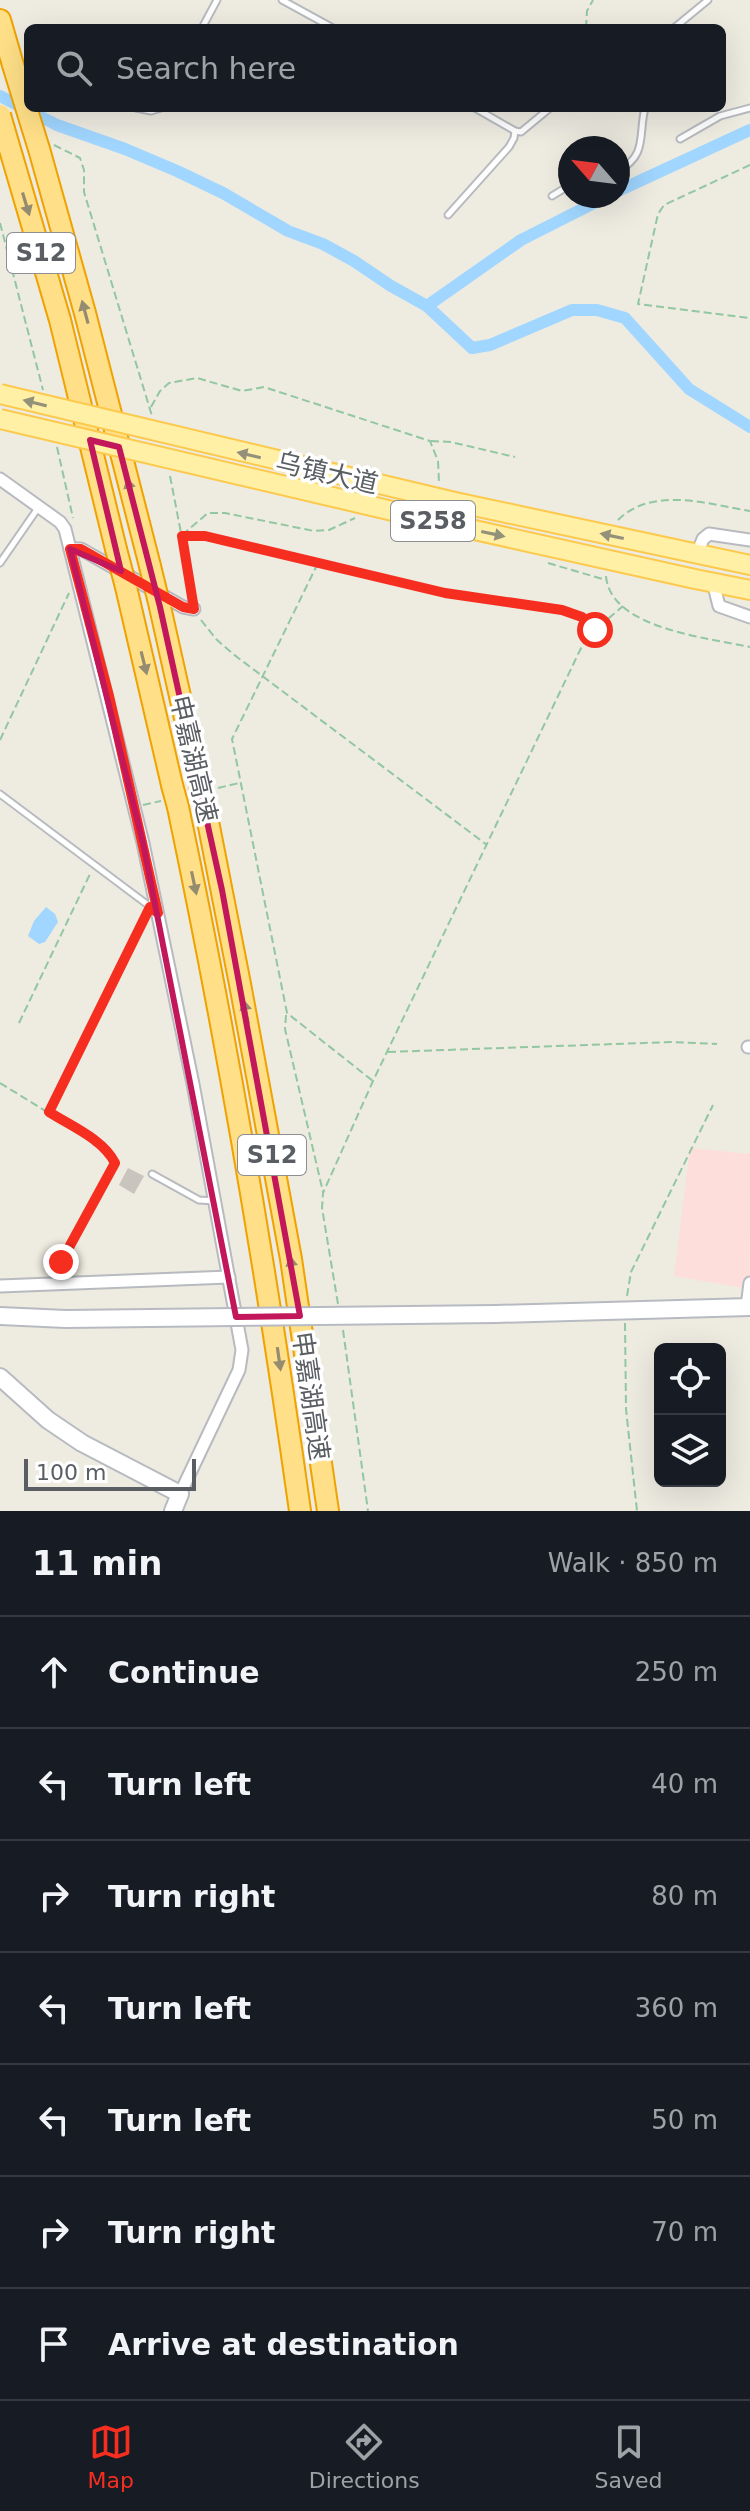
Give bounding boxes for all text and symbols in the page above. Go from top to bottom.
search box [24,24,726,112]
icon: search [52,46,96,90]
text: Search here [116,51,296,86]
north arrow [558,136,630,208]
one-way arrow [20,192,33,216]
road number: S12 [7,233,75,273]
one-way arrow [78,299,90,324]
one-way arrow [23,396,48,408]
street label: 乌镇大道 [273,447,381,499]
one-way arrow [237,448,262,461]
one-way arrow [124,478,136,503]
road number: S258 [391,501,475,541]
one-way arrow [481,528,506,541]
one-way arrow [600,529,625,542]
route start [577,612,613,648]
one-way arrow [139,651,151,676]
street label: 申嘉湖高速 [165,692,223,826]
one-way arrow [188,871,201,896]
one-way arrow [239,999,251,1024]
road number: S12 [238,1135,306,1175]
route end [43,1244,79,1280]
one-way arrow [285,1255,298,1280]
street label: 申嘉湖高速 [287,1330,335,1462]
map controls [654,1343,726,1487]
button: locate [654,1343,726,1415]
one-way arrow [273,1347,286,1372]
button: layers [654,1415,726,1487]
scale bar [24,1455,196,1491]
text: 100 m [36,1460,106,1485]
text: 11 min [32,1543,162,1583]
text: Walk · 850 m [548,1548,718,1578]
icon: ahead [32,1650,76,1694]
text: Continue [108,1655,260,1690]
text: 250 m [635,1657,718,1687]
icon: left [32,1762,76,1806]
text: Turn left [108,1767,251,1802]
text: 40 m [651,1769,718,1799]
icon: right [32,1874,76,1918]
text: Turn right [108,1879,275,1914]
text: 80 m [651,1881,718,1911]
icon: left [32,1986,76,2030]
text: Turn left [108,1991,251,2026]
text: 360 m [635,1993,718,2023]
icon: left [32,2098,76,2142]
text: Turn left [108,2103,251,2138]
text: 50 m [651,2105,718,2135]
icon: right [32,2210,76,2254]
text: Turn right [108,2215,275,2250]
text: 70 m [651,2217,718,2247]
icon: arrive [32,2322,76,2366]
text: Arrive at destination [108,2327,459,2362]
tab: Map [87,2420,134,2493]
tab: Directions [309,2420,420,2493]
tab: Saved [595,2420,663,2493]

